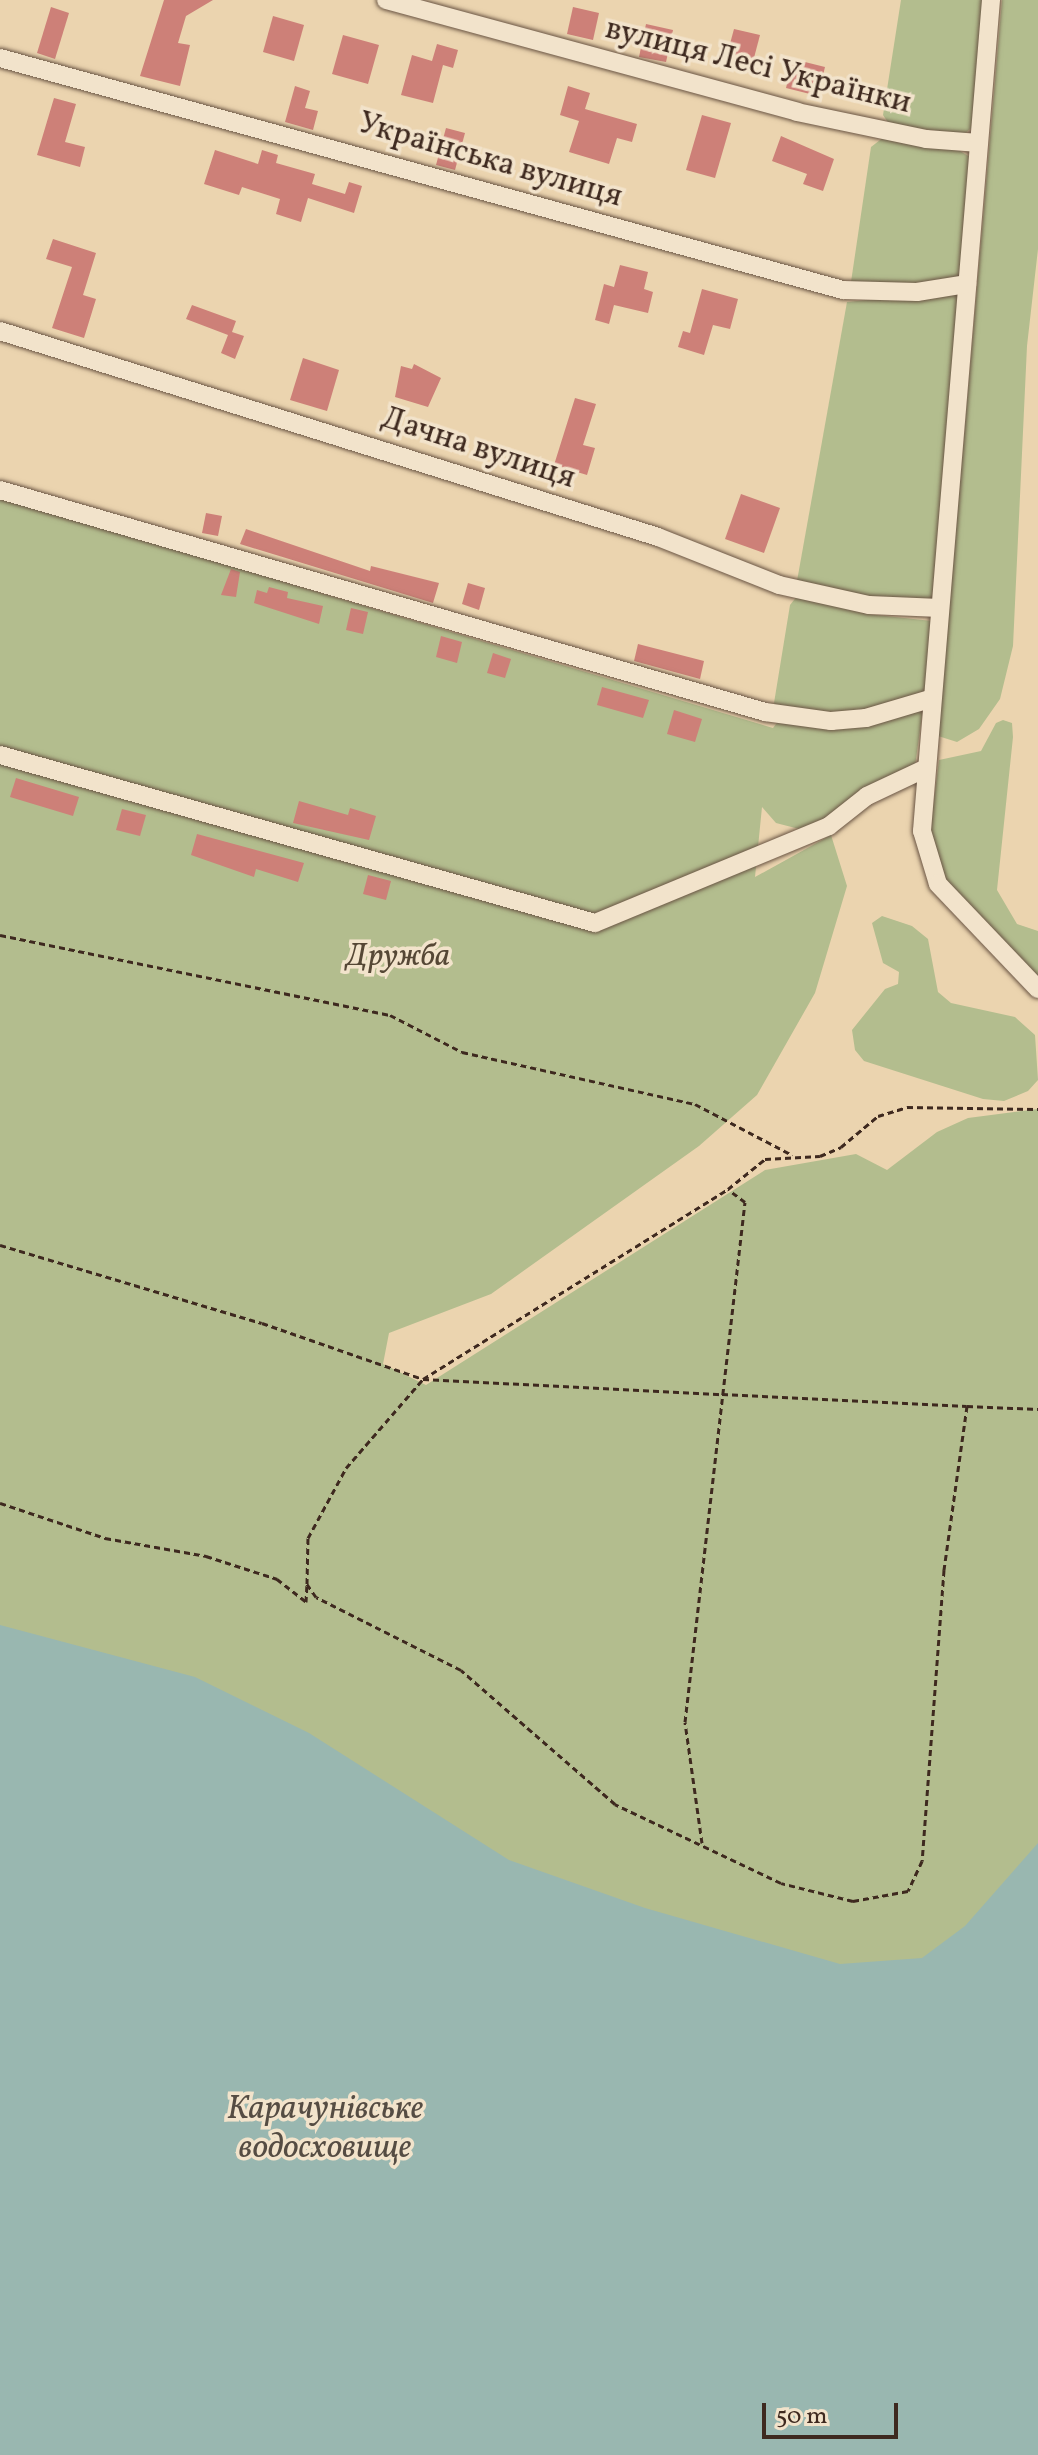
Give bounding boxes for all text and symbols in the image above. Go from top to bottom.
street label: вулиця Лесі Українки [601,10,915,124]
street label: Українська вулиця [354,105,626,217]
street label: Дачна вулиця [376,400,580,498]
park label: Дружба [346,938,450,976]
water label: Карачунівське водосховище [227,2089,423,2168]
scale bar [766,2387,902,2437]
text: 50 m [776,2400,828,2434]

